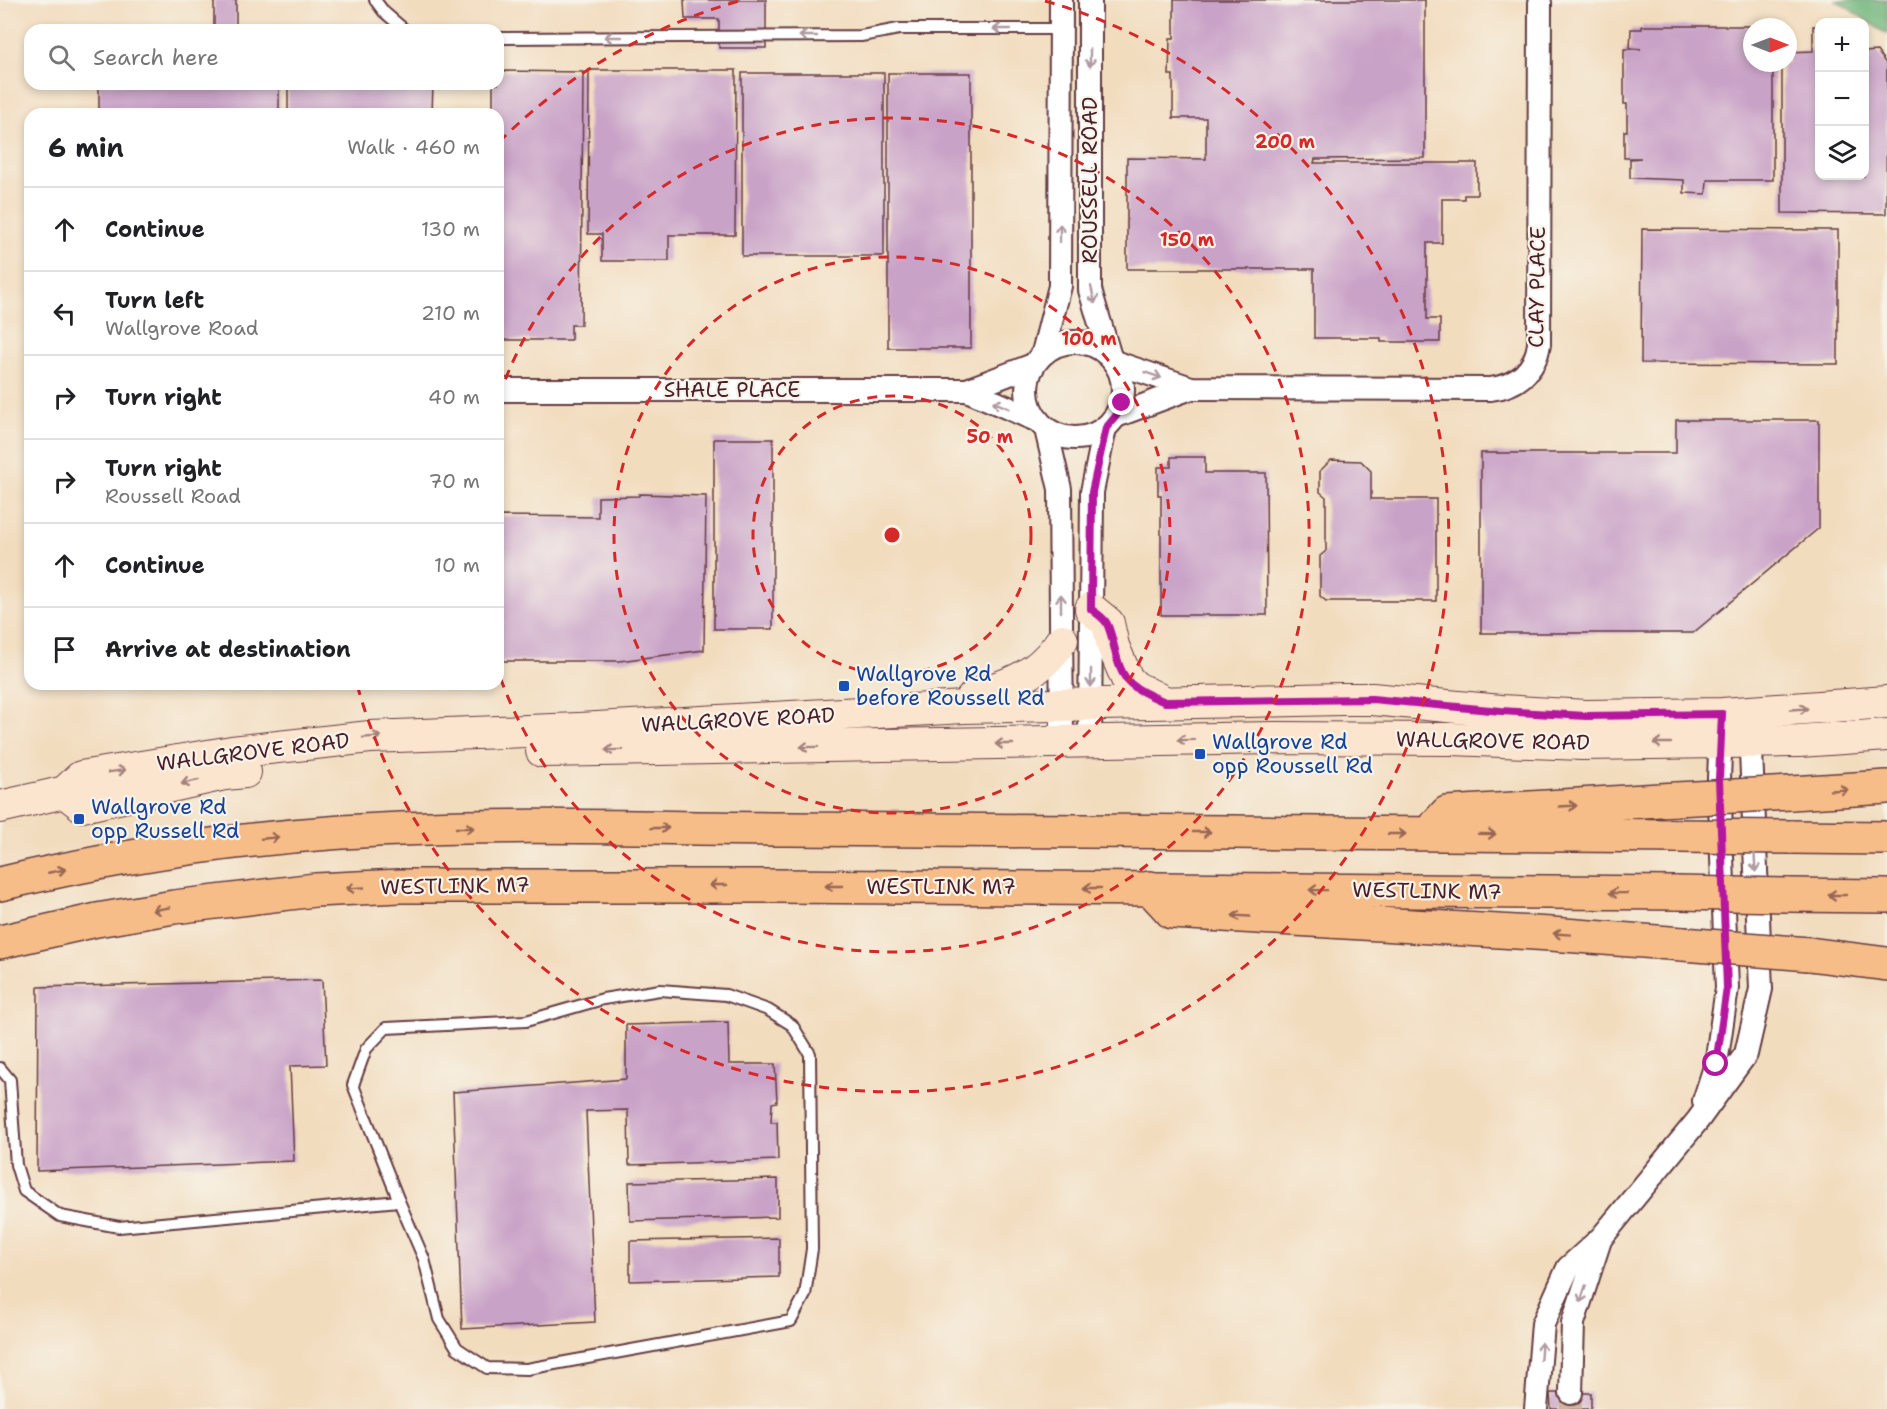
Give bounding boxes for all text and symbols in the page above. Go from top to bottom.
north arrow [1743,18,1797,72]
map controls [1815,18,1869,180]
button: + [1815,18,1869,72]
one-way arrow [992,23,1012,35]
search box [24,24,504,90]
one-way arrow [798,30,818,42]
one-way arrow [603,31,623,43]
icon: search [45,41,78,74]
text: Search here [93,43,219,72]
one-way arrow [1084,48,1096,68]
button: − [1815,72,1869,126]
street label: ROUSSELL ROAD [1076,97,1104,263]
button: layers [1815,126,1869,180]
text: 6 min [48,130,124,165]
text: 200 m [1255,130,1316,154]
text: Walk · 460 m [347,134,480,160]
icon: ahead [48,213,81,246]
text: Continue [105,215,205,244]
text: 130 m [421,216,480,242]
one-way arrow [1054,224,1066,244]
street label: CLAY PLACE [1522,226,1552,348]
text: 150 m [1160,228,1215,252]
one-way arrow [1087,285,1099,304]
text: Turn left [105,286,204,315]
icon: left [48,297,81,330]
text: 210 m [421,300,480,326]
text: Wallgrove Road [105,315,258,341]
text: 100 m [1061,327,1117,351]
one-way arrow [1143,370,1162,381]
street label: SHALE PLACE [664,376,800,404]
icon: right [48,381,81,414]
text: Turn right [105,383,222,412]
text: 40 m [428,384,480,410]
route end [1108,389,1134,415]
one-way arrow [993,399,1011,410]
text: 50 m [967,425,1014,449]
text: Turn right [105,454,222,483]
icon: right [48,465,81,498]
text: 70 m [428,468,480,494]
text: Roussell Road [105,483,241,509]
centre of rings [882,525,902,545]
icon: ahead [48,549,81,582]
text: Continue [105,551,205,580]
text: 10 m [434,552,480,578]
one-way arrow [1055,594,1067,614]
icon: arrive [48,633,81,666]
text: Arrive at destination [105,635,351,664]
place label: Wallgrove Rd before Roussell Rd [856,660,1044,712]
one-way arrow [1085,667,1097,687]
marker: Wallgrove Rd before Roussell Rd [837,679,851,693]
street label: WALLGROVE ROAD [640,701,836,739]
one-way arrow [1788,703,1808,714]
street label: WALLGROVE ROAD [1396,725,1590,757]
street label: WALLGROVE ROAD [155,726,351,778]
place label: Wallgrove Rd opp Roussell Rd [1212,728,1373,780]
one-way arrow [362,732,382,743]
one-way arrow [1176,734,1196,746]
one-way arrow [1653,737,1673,749]
one-way arrow [994,738,1014,750]
one-way arrow [799,741,819,752]
one-way arrow [604,744,624,756]
marker: Wallgrove Rd opp Roussell Rd [1193,747,1207,761]
one-way arrow [106,765,126,776]
one-way arrow [180,777,199,789]
one-way arrow [1828,784,1848,795]
place label: Wallgrove Rd opp Russell Rd [91,793,239,845]
one-way arrow [1558,800,1578,811]
marker: Wallgrove Rd opp Russell Rd [72,812,86,826]
one-way arrow [454,822,474,834]
one-way arrow [649,822,669,834]
one-way arrow [1191,826,1211,838]
one-way arrow [1386,828,1406,839]
one-way arrow [1476,829,1496,840]
one-way arrow [260,832,280,843]
one-way arrow [1750,853,1761,873]
one-way arrow [47,865,66,876]
street label: WESTLINK M7 [380,871,530,901]
street label: WESTLINK M7 [866,873,1016,901]
street label: WESTLINK M7 [1352,876,1502,906]
one-way arrow [708,880,728,891]
one-way arrow [824,880,844,892]
one-way arrow [345,882,365,893]
one-way arrow [1082,882,1102,894]
one-way arrow [1309,884,1329,896]
one-way arrow [1609,887,1629,899]
one-way arrow [1827,889,1847,901]
one-way arrow [152,904,172,915]
one-way arrow [1232,911,1252,922]
one-way arrow [1552,929,1572,940]
route start [1702,1050,1728,1076]
one-way arrow [1577,1284,1588,1303]
one-way arrow [1535,1341,1546,1361]

